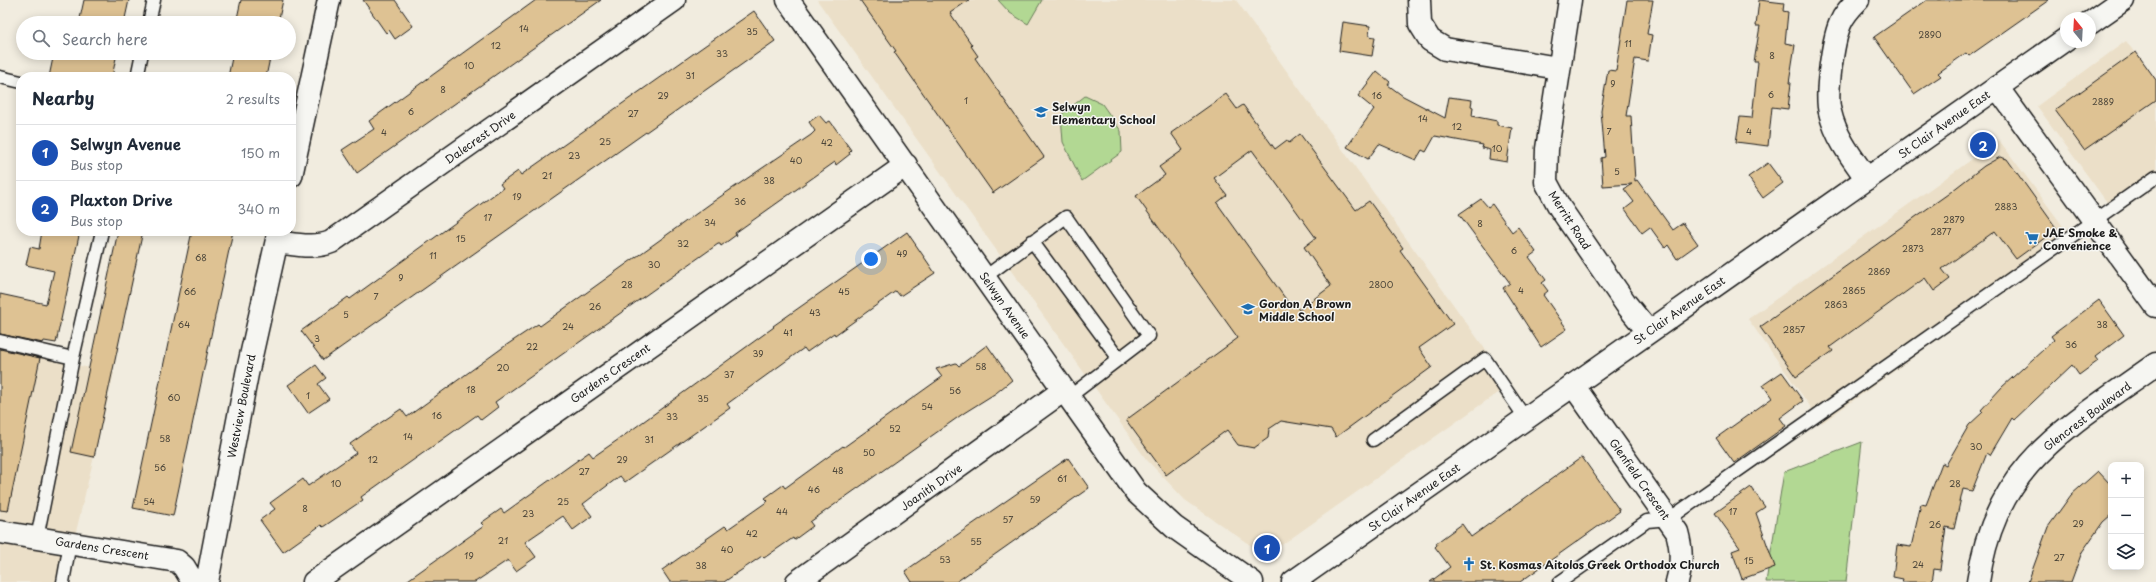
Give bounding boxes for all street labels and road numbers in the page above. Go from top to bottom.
street label: St Clair Avenue East [1895,85,1994,162]
street label: Dalecrest Drive [441,106,519,168]
street label: Merritt Road [1545,187,1595,253]
street label: Selwyn Avenue [976,268,1034,342]
street label: St Clair Avenue East [1630,271,1729,348]
street label: Gardens Crescent [566,339,654,407]
street label: Westview Boulevard [223,352,259,459]
street label: Glencrest Boulevard [2039,377,2135,455]
street label: Glenfield Crescent [1605,435,1675,524]
street label: St Clair Avenue East [1365,458,1464,535]
street label: Joanith Drive [897,459,965,515]
street label: Gardens Crescent [54,532,150,564]

